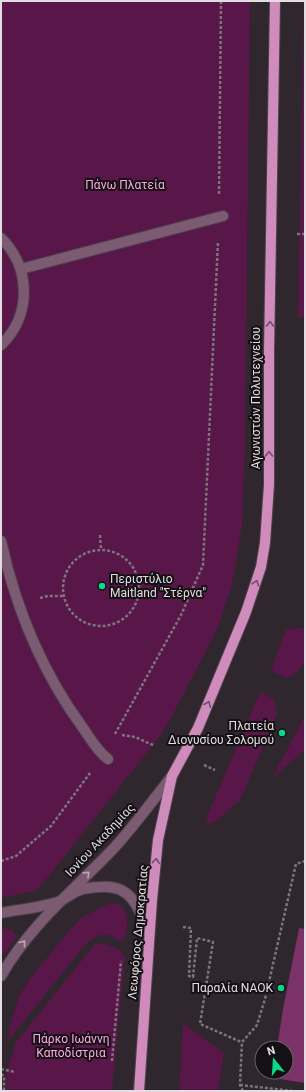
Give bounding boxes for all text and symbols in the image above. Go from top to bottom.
park label: Πάνω Πλατεία [85,178,165,192]
one-way arrow [266,321,274,327]
street label: Αγωνιστών Πολυτεχνείου [249,327,263,469]
one-way arrow [265,451,273,457]
place label: Περιστύλιο Maitland "Στέρνα" [110,572,206,600]
one-way arrow [251,580,260,587]
marker: Περιστύλιο Maitland "Στέρνα" [97,581,107,591]
one-way arrow [203,700,211,708]
place label: Πλατεία Διονυσίου Σολομού [168,719,274,747]
marker: Πλατεία Διονυσίου Σολομού [277,728,287,738]
street label: Ιονίου Ακαδημίας [63,801,137,879]
one-way arrow [151,858,160,864]
street label: Λεωφόρος Δημοκρατίας [125,864,151,1000]
one-way arrow [82,872,90,879]
one-way arrow [18,941,25,948]
place label: Παραλία ΝΑΟΚ [191,981,273,995]
marker: Παραλία ΝΑΟΚ [276,983,286,993]
park label: Πάρκο Ιωάννη Καποδίστρια [32,1032,110,1060]
north arrow [254,1040,294,1080]
text: N [266,1043,277,1058]

